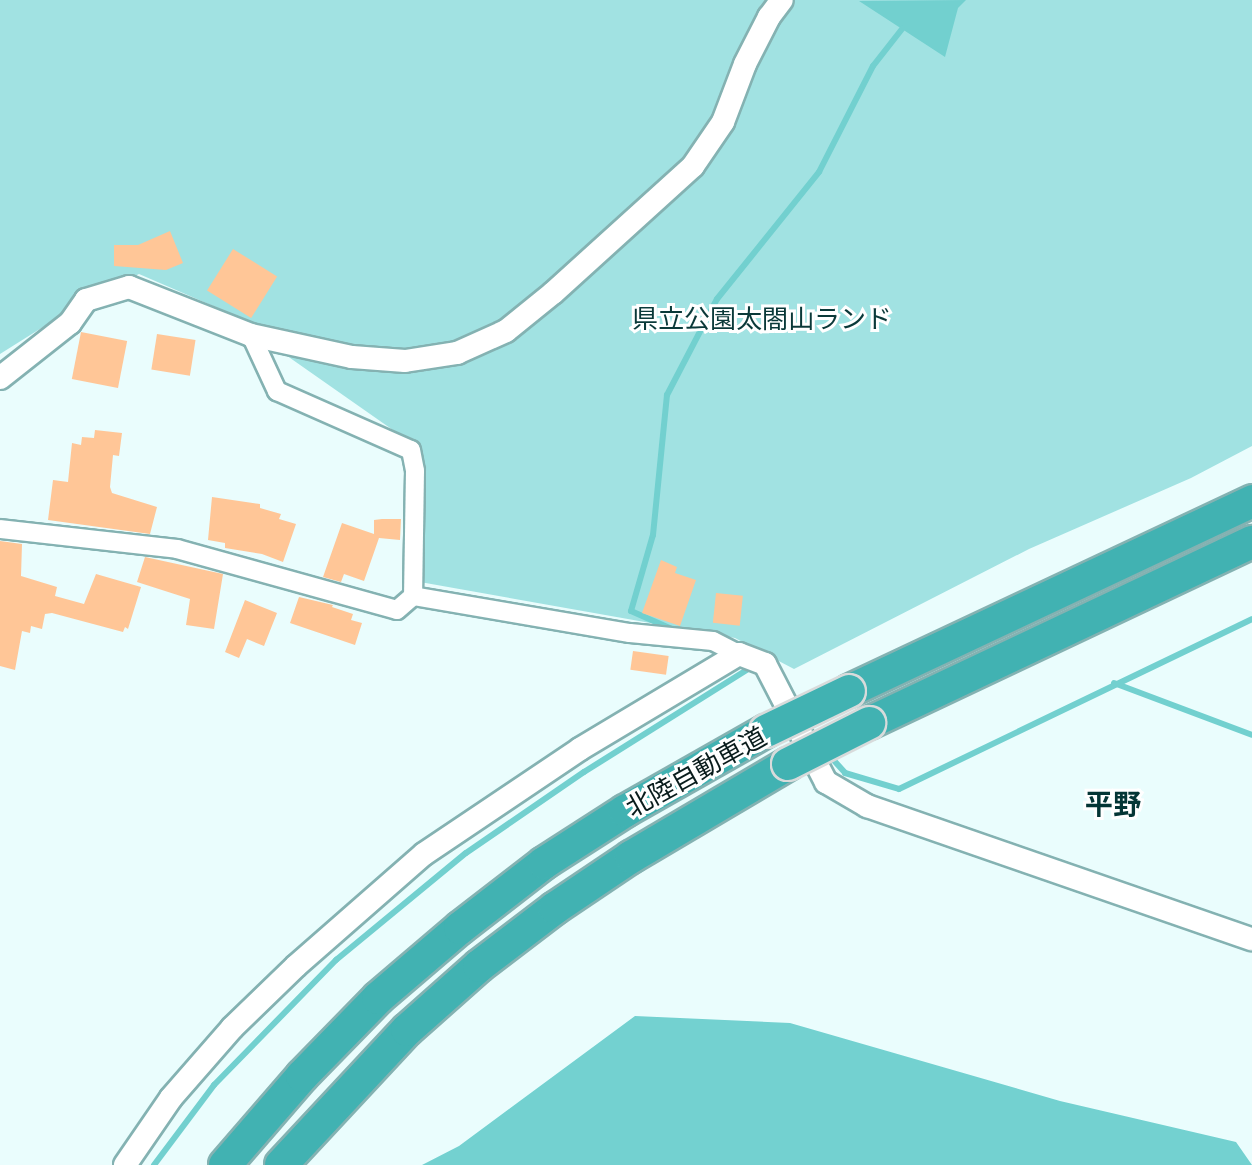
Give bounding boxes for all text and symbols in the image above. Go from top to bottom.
park label: 県立公園太閤山ランド [632,303,892,335]
street label: 北陸自動車道 [620,721,772,823]
district label: 平野 [1085,786,1141,820]

